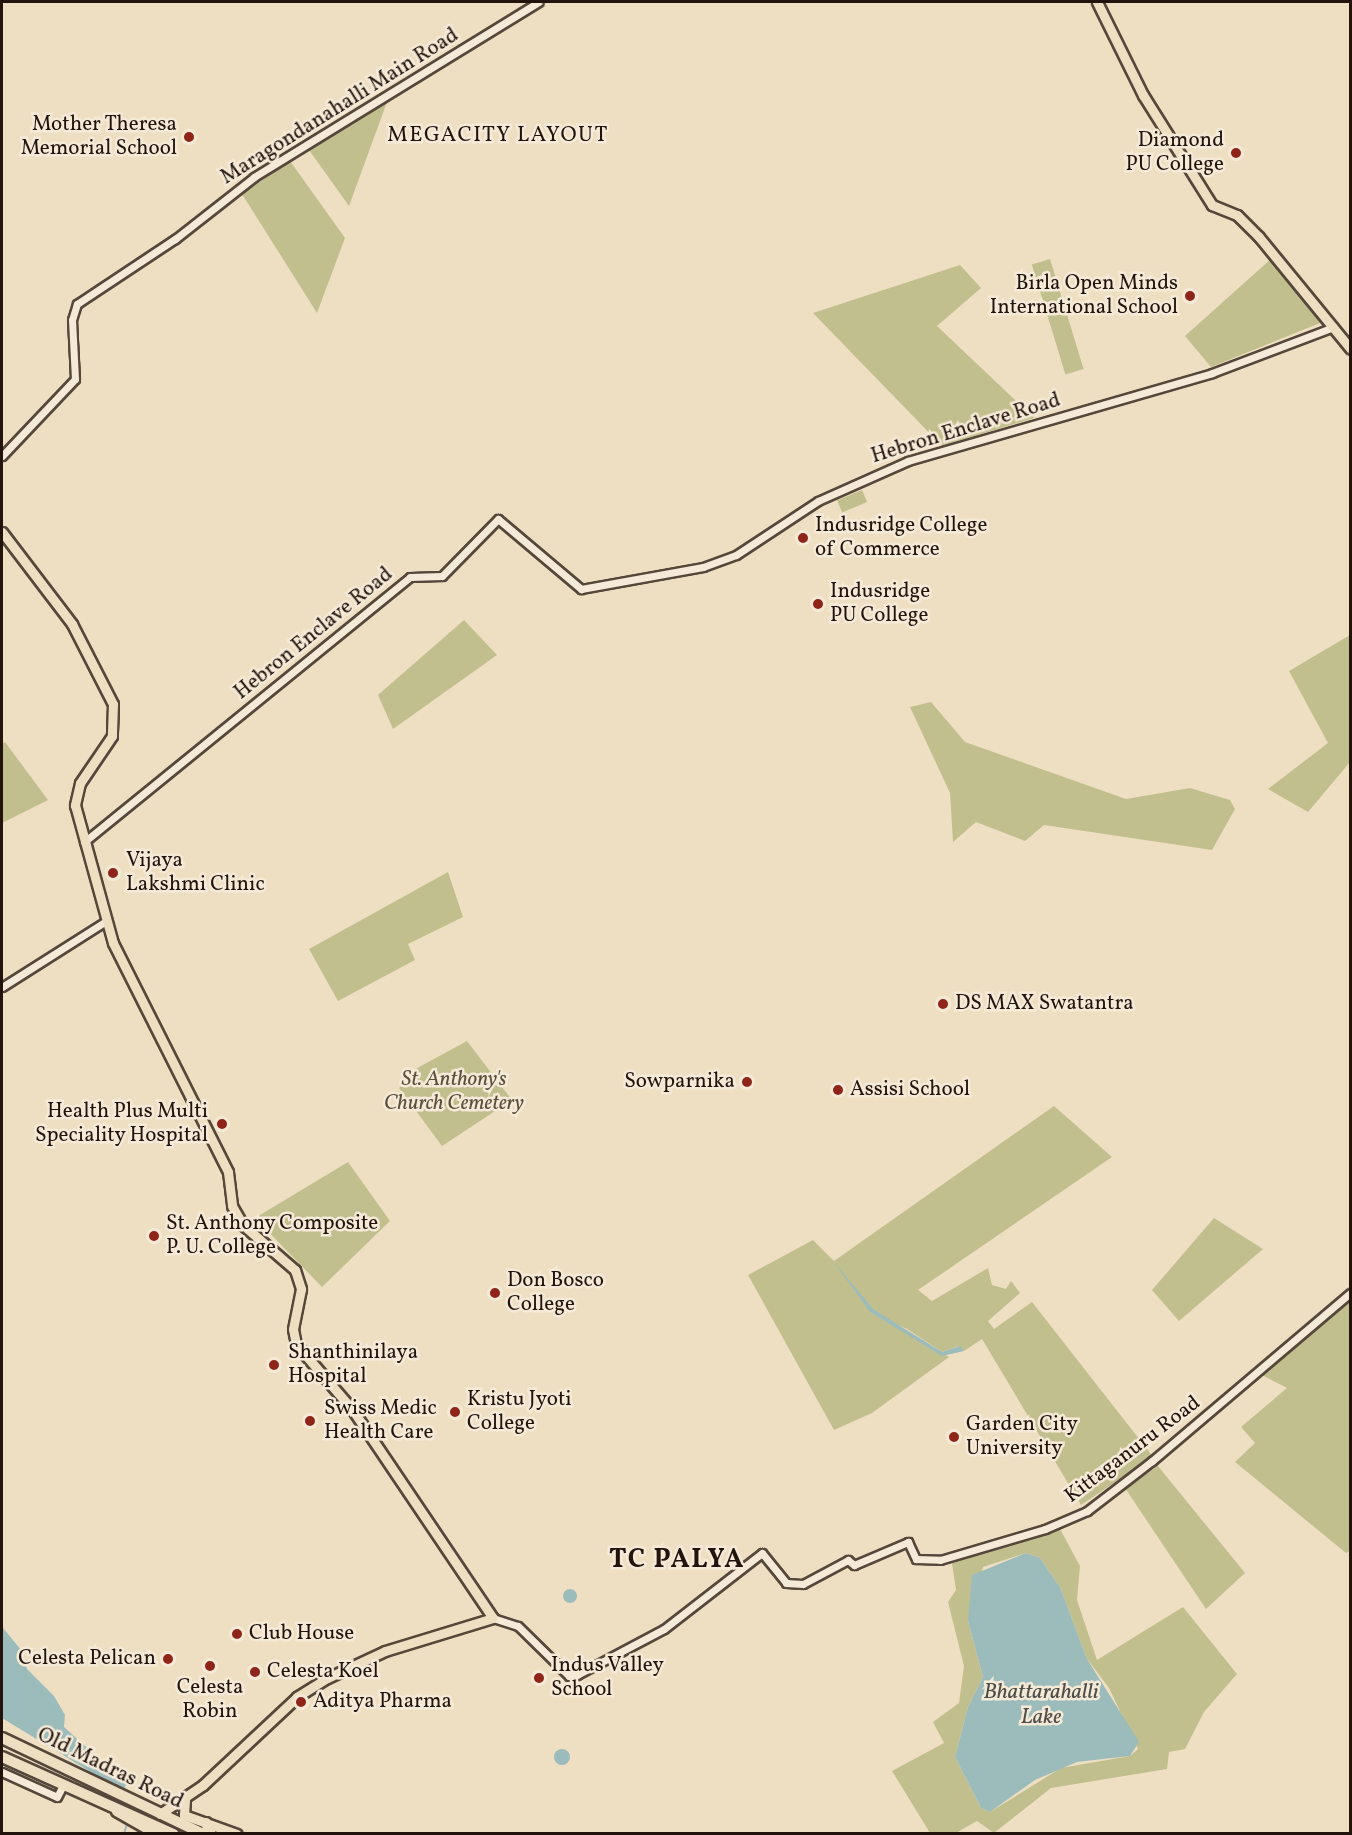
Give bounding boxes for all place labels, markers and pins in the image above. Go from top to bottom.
place label: Mother Theresa Memorial School [21,112,177,162]
place label: Diamond PU College [1126,128,1224,178]
marker: Mother Theresa Memorial School [182,130,196,144]
marker: Diamond PU College [1229,146,1243,160]
place label: Birla Open Minds International School [990,271,1178,321]
marker: Birla Open Minds International School [1183,289,1197,303]
place label: Indusridge College of Commerce [815,513,987,563]
marker: Indusridge College of Commerce [796,531,810,545]
place label: Indusridge PU College [830,579,930,629]
marker: Indusridge PU College [811,597,825,611]
place label: Vijaya Lakshmi Clinic [126,848,265,898]
marker: Vijaya Lakshmi Clinic [104,864,122,882]
place label: DS MAX Swatantra [955,991,1134,1017]
marker: DS MAX Swatantra [936,997,950,1011]
place label: Sowparnika [624,1069,735,1095]
marker: Sowparnika [740,1075,754,1089]
place label: Assisi School [850,1077,970,1103]
marker: Assisi School [831,1083,845,1097]
place label: Health Plus Multi Speciality Hospital [34,1099,208,1149]
marker: Health Plus Multi Speciality Hospital [213,1115,231,1133]
place label: St. Anthony Composite P. U. College [166,1211,379,1261]
marker: St. Anthony Composite P. U. College [147,1229,161,1243]
place label: Don Bosco College [507,1268,604,1318]
marker: Don Bosco College [488,1286,502,1300]
place label: Shanthinilaya Hospital [288,1340,418,1390]
marker: Shanthinilaya Hospital [265,1356,283,1374]
place label: Kristu Jyoti College [467,1387,572,1437]
place label: Swiss Medic Health Care [324,1396,437,1446]
marker: Kristu Jyoti College [448,1405,462,1419]
marker: Swiss Medic Health Care [301,1412,319,1430]
place label: Garden City University [966,1412,1078,1462]
marker: Garden City University [947,1430,961,1444]
place label: Club House [249,1621,354,1647]
marker: Club House [230,1627,244,1641]
place label: Celesta Pelican [18,1646,156,1672]
marker: Celesta Pelican [161,1652,175,1666]
place label: Indus Valley School [551,1653,664,1703]
marker: Celesta Robin [203,1659,217,1673]
place label: Celesta Koel [267,1659,379,1685]
marker: Celesta Koel [248,1665,262,1679]
marker: Indus Valley School [532,1671,546,1685]
place label: Celesta Robin [177,1675,243,1725]
place label: Aditya Pharma [313,1689,452,1715]
marker: Aditya Pharma [294,1695,308,1709]

